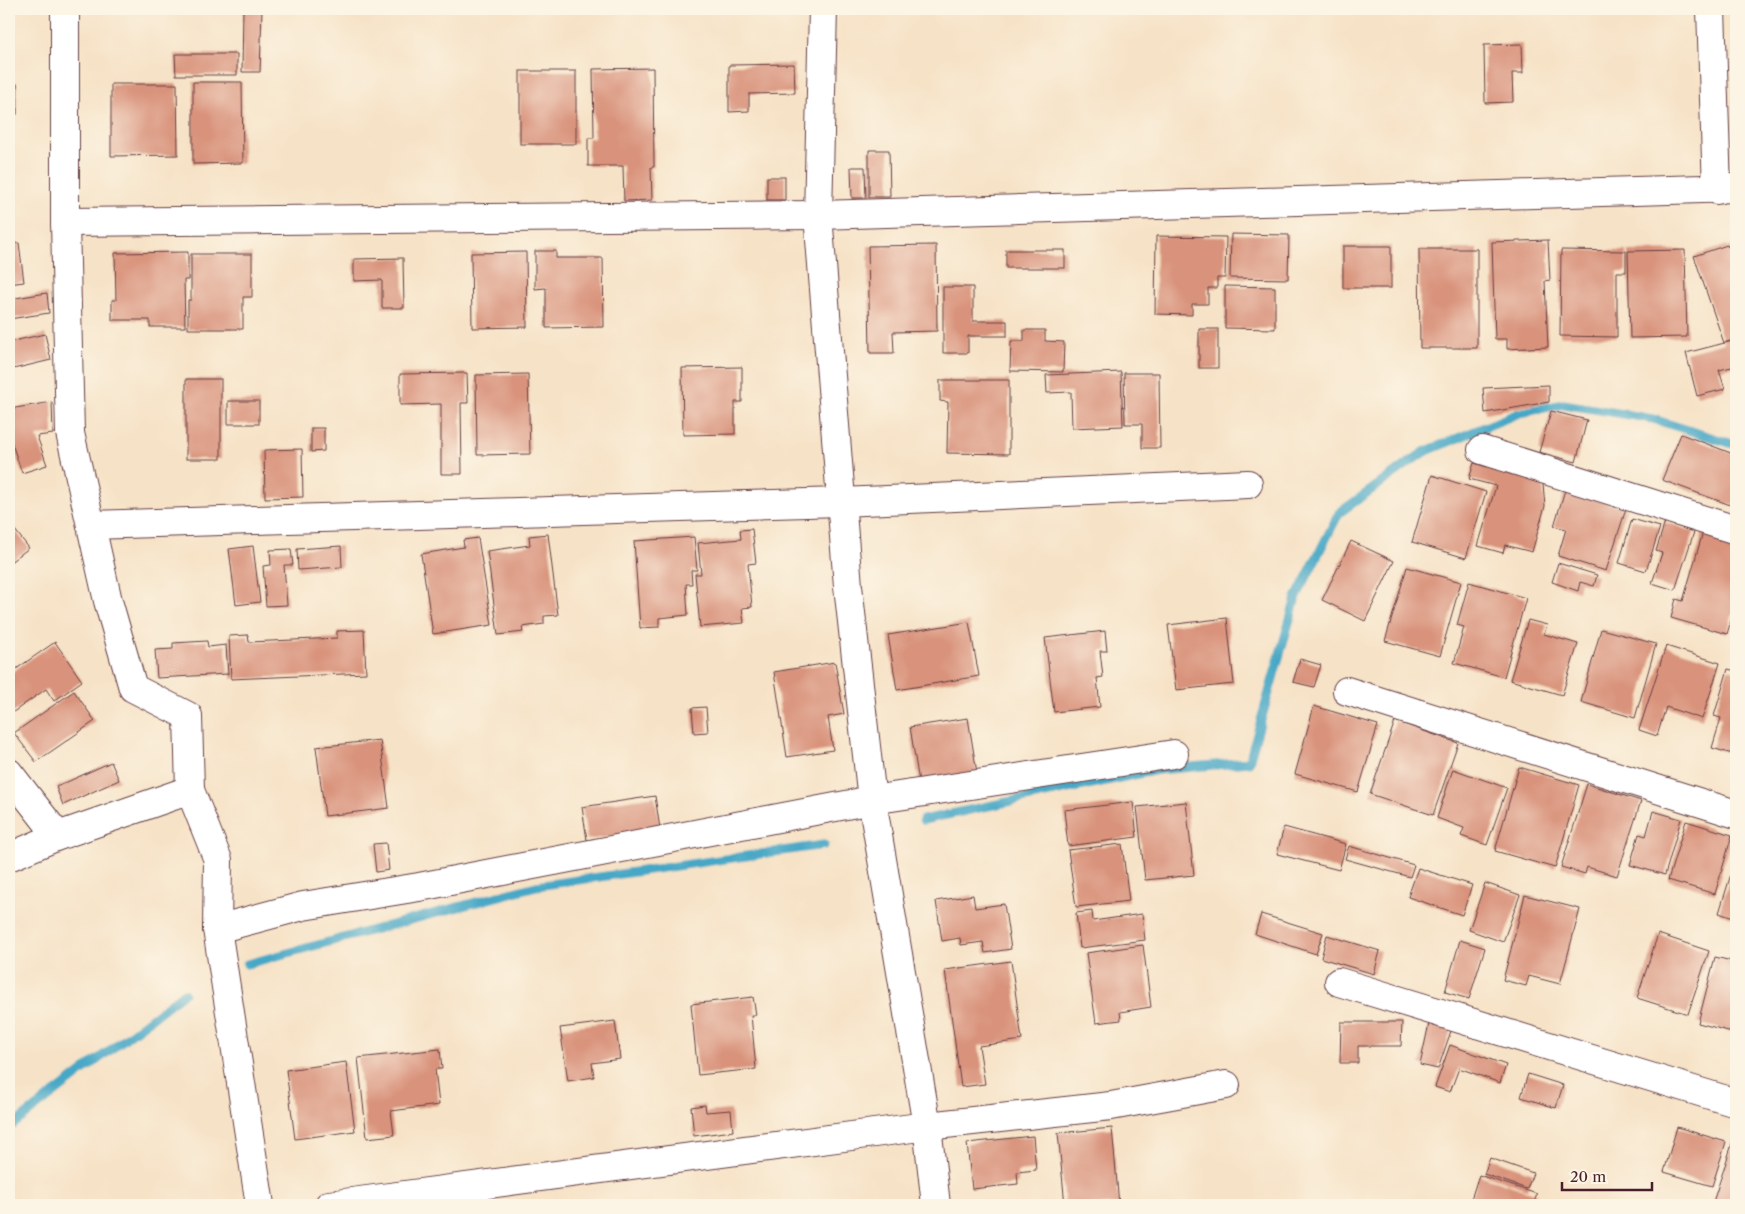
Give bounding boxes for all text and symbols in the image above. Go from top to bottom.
scale bar [1562,1159,1652,1191]
text: 20 m [1570,1167,1606,1186]

